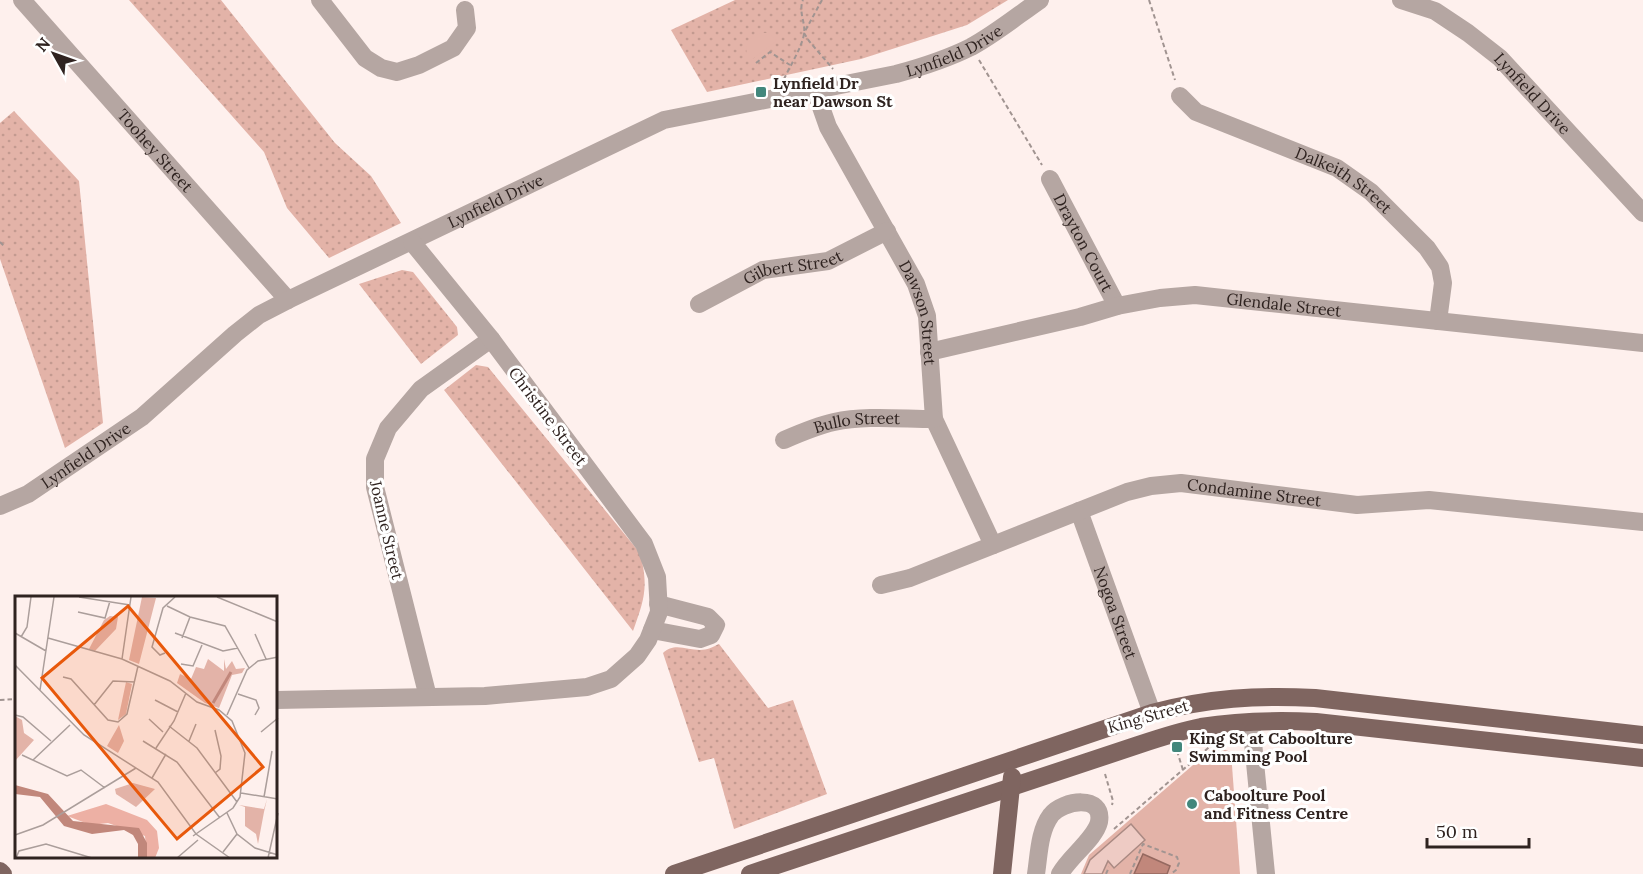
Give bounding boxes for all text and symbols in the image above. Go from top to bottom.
street label: Lynfield Drive [904,20,1006,81]
north arrow [24,24,84,84]
text: N [31,33,54,56]
street label: Lynfield Drive [1490,48,1575,138]
place label: Lynfield Dr near Dawson St [773,73,893,111]
marker: Lynfield Dr near Dawson St [754,85,768,99]
street label: Toohey Street [113,105,198,197]
street label: Dalkeith Street [1292,142,1397,218]
street label: Lynfield Drive [444,169,547,232]
street label: Drayton Court [1049,190,1118,296]
street label: Gilbert Street [739,245,846,289]
street label: Dawson Street [895,257,940,367]
street label: Glendale Street [1226,288,1343,321]
street label: Christine Street [504,363,592,470]
street label: Bullo Street [811,408,901,437]
street label: Lynfield Drive [37,418,135,492]
street label: Condamine Street [1186,474,1323,511]
street label: Joanne Street [366,477,408,582]
street label: Nogoa Street [1090,563,1142,663]
inset map [15,596,278,859]
street label: King Street [1105,695,1192,737]
place label: King St at Caboolture Swimming Pool [1189,728,1353,766]
marker: King St at Caboolture Swimming Pool [1170,740,1184,754]
place label: Caboolture Pool and Fitness Centre [1204,785,1349,823]
marker: Caboolture Pool and Fitness Centre [1185,797,1199,811]
scale bar [1427,811,1529,849]
text: 50 m [1436,820,1478,843]

